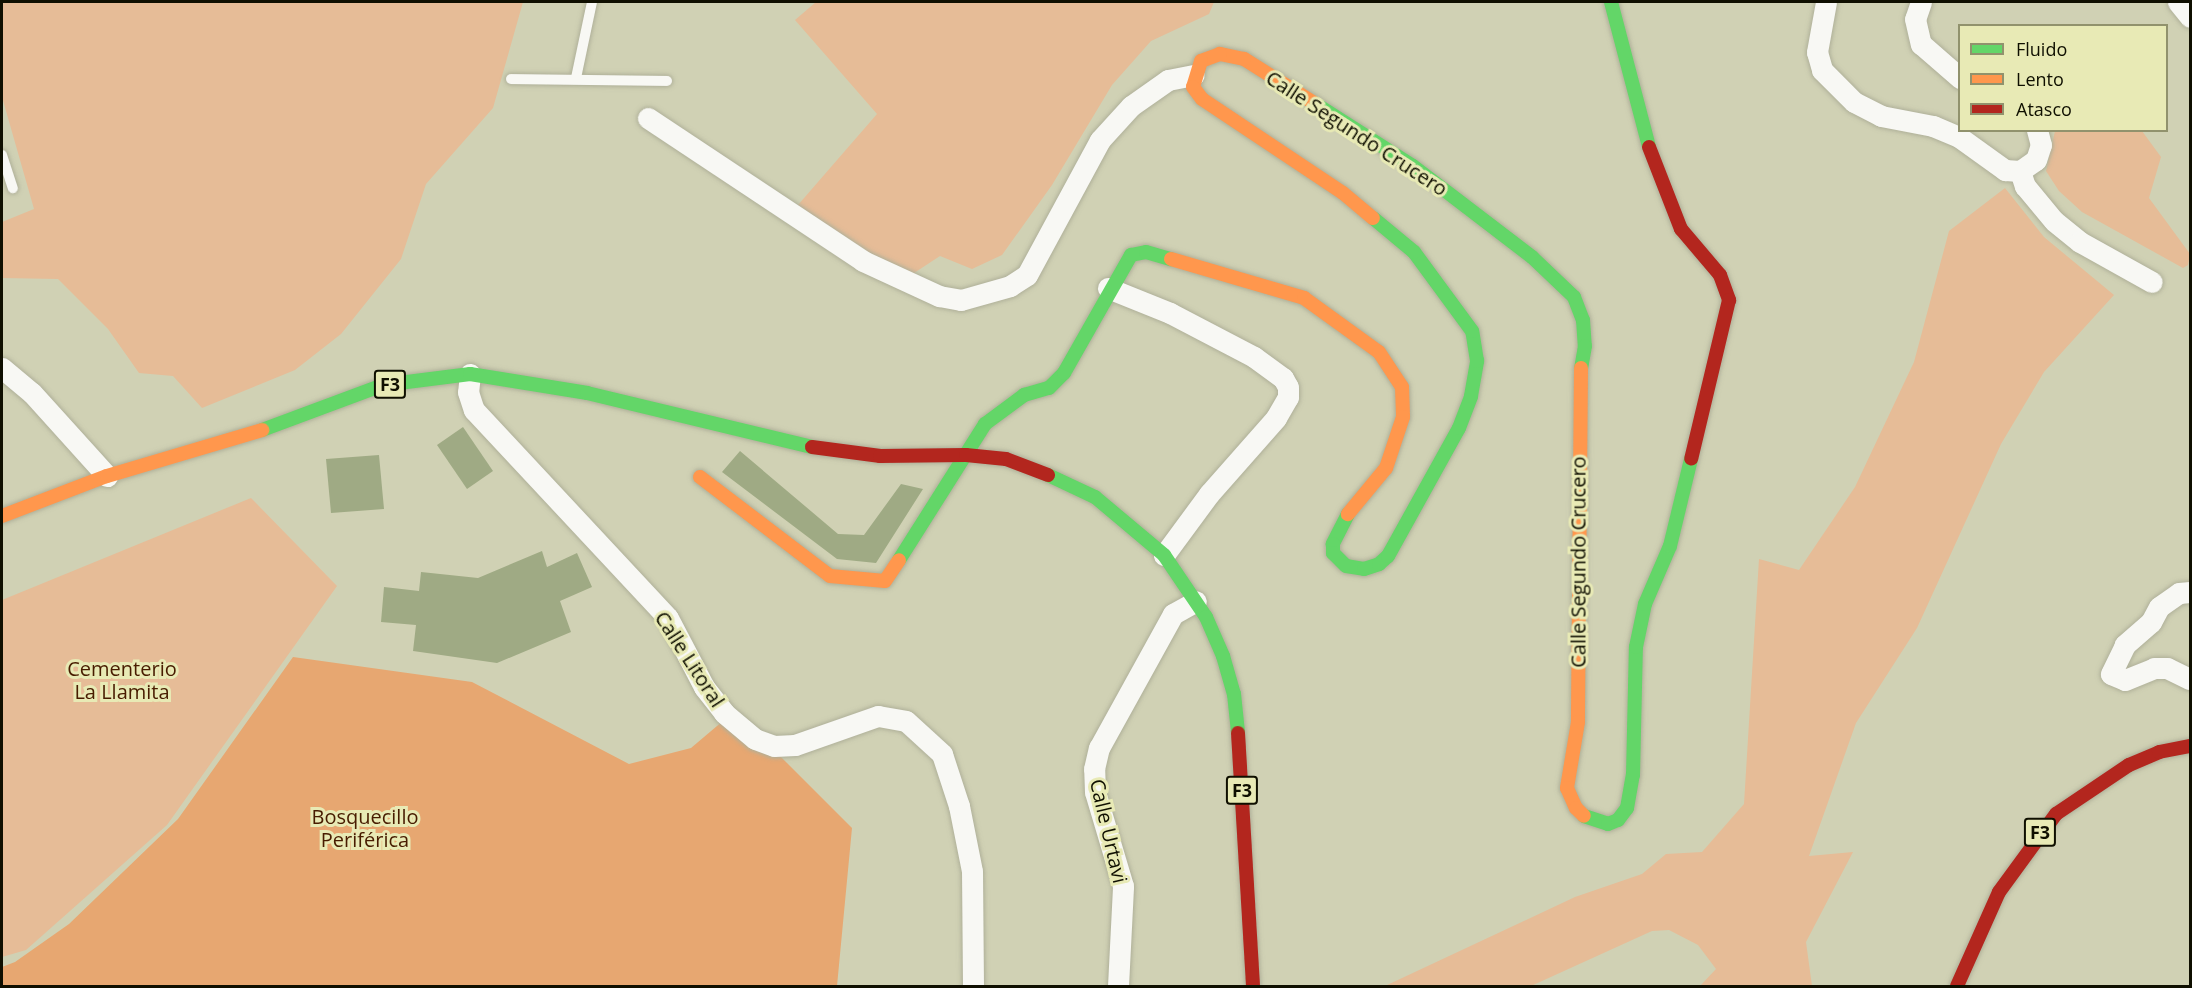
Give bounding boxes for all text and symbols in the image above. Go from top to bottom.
legend [1958,24,2168,132]
text: Fluido [2016,37,2067,61]
street label: Calle Segundo Crucero [1262,65,1452,201]
text: Lento [2016,67,2064,91]
text: Atasco [2016,97,2072,121]
road number: F3 [374,369,406,399]
street label: Calle Segundo Crucero [1566,456,1590,668]
street label: Calle Litoral [650,607,730,711]
park label: Cementerio La Llamita [67,657,177,704]
road number: F3 [1226,775,1258,805]
street label: Calle Urtavi [1085,777,1133,885]
park label: Bosquecillo Periférica [312,804,418,851]
road number: F3 [2024,817,2056,847]

